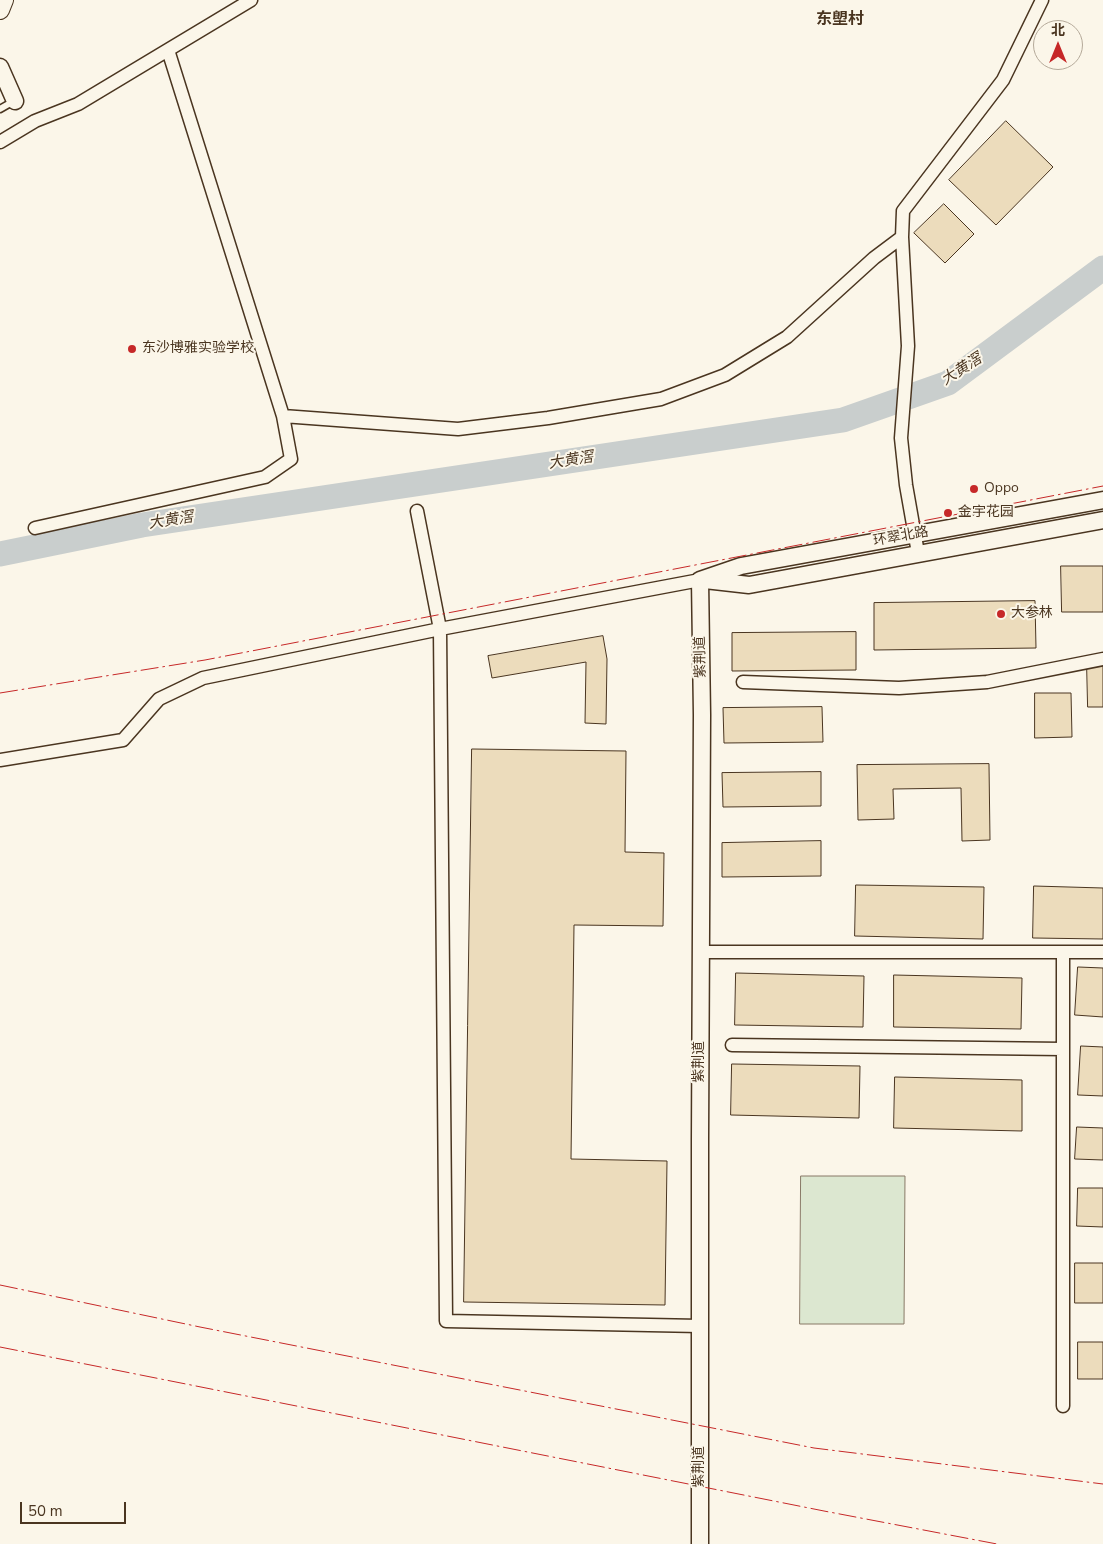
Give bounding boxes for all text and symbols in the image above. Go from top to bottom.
district label: 东塱村 [816,10,864,30]
north arrow [1033,20,1083,70]
text: 北 [1051,21,1065,40]
place label: 东沙博雅实验学校 [142,341,254,357]
marker: 东沙博雅实验学校 [126,343,138,355]
water label: 大黄滘 [938,350,986,390]
water label: 大黄滘 [547,449,595,473]
place label: Oppo [984,481,1019,497]
marker: Oppo [968,483,980,495]
place label: 金宇花园 [958,505,1014,521]
marker: 金宇花园 [942,507,954,519]
water label: 大黄滘 [147,509,195,533]
street label: 环翠北路 [872,524,930,550]
place label: 大参林 [1011,606,1053,622]
marker: 大参林 [995,608,1007,620]
street label: 紫荆道 [692,636,710,678]
street label: 紫荆道 [692,1041,708,1083]
street label: 紫荆道 [692,1446,708,1488]
scale bar [22,1492,129,1524]
text: 50 m [28,1501,63,1521]

